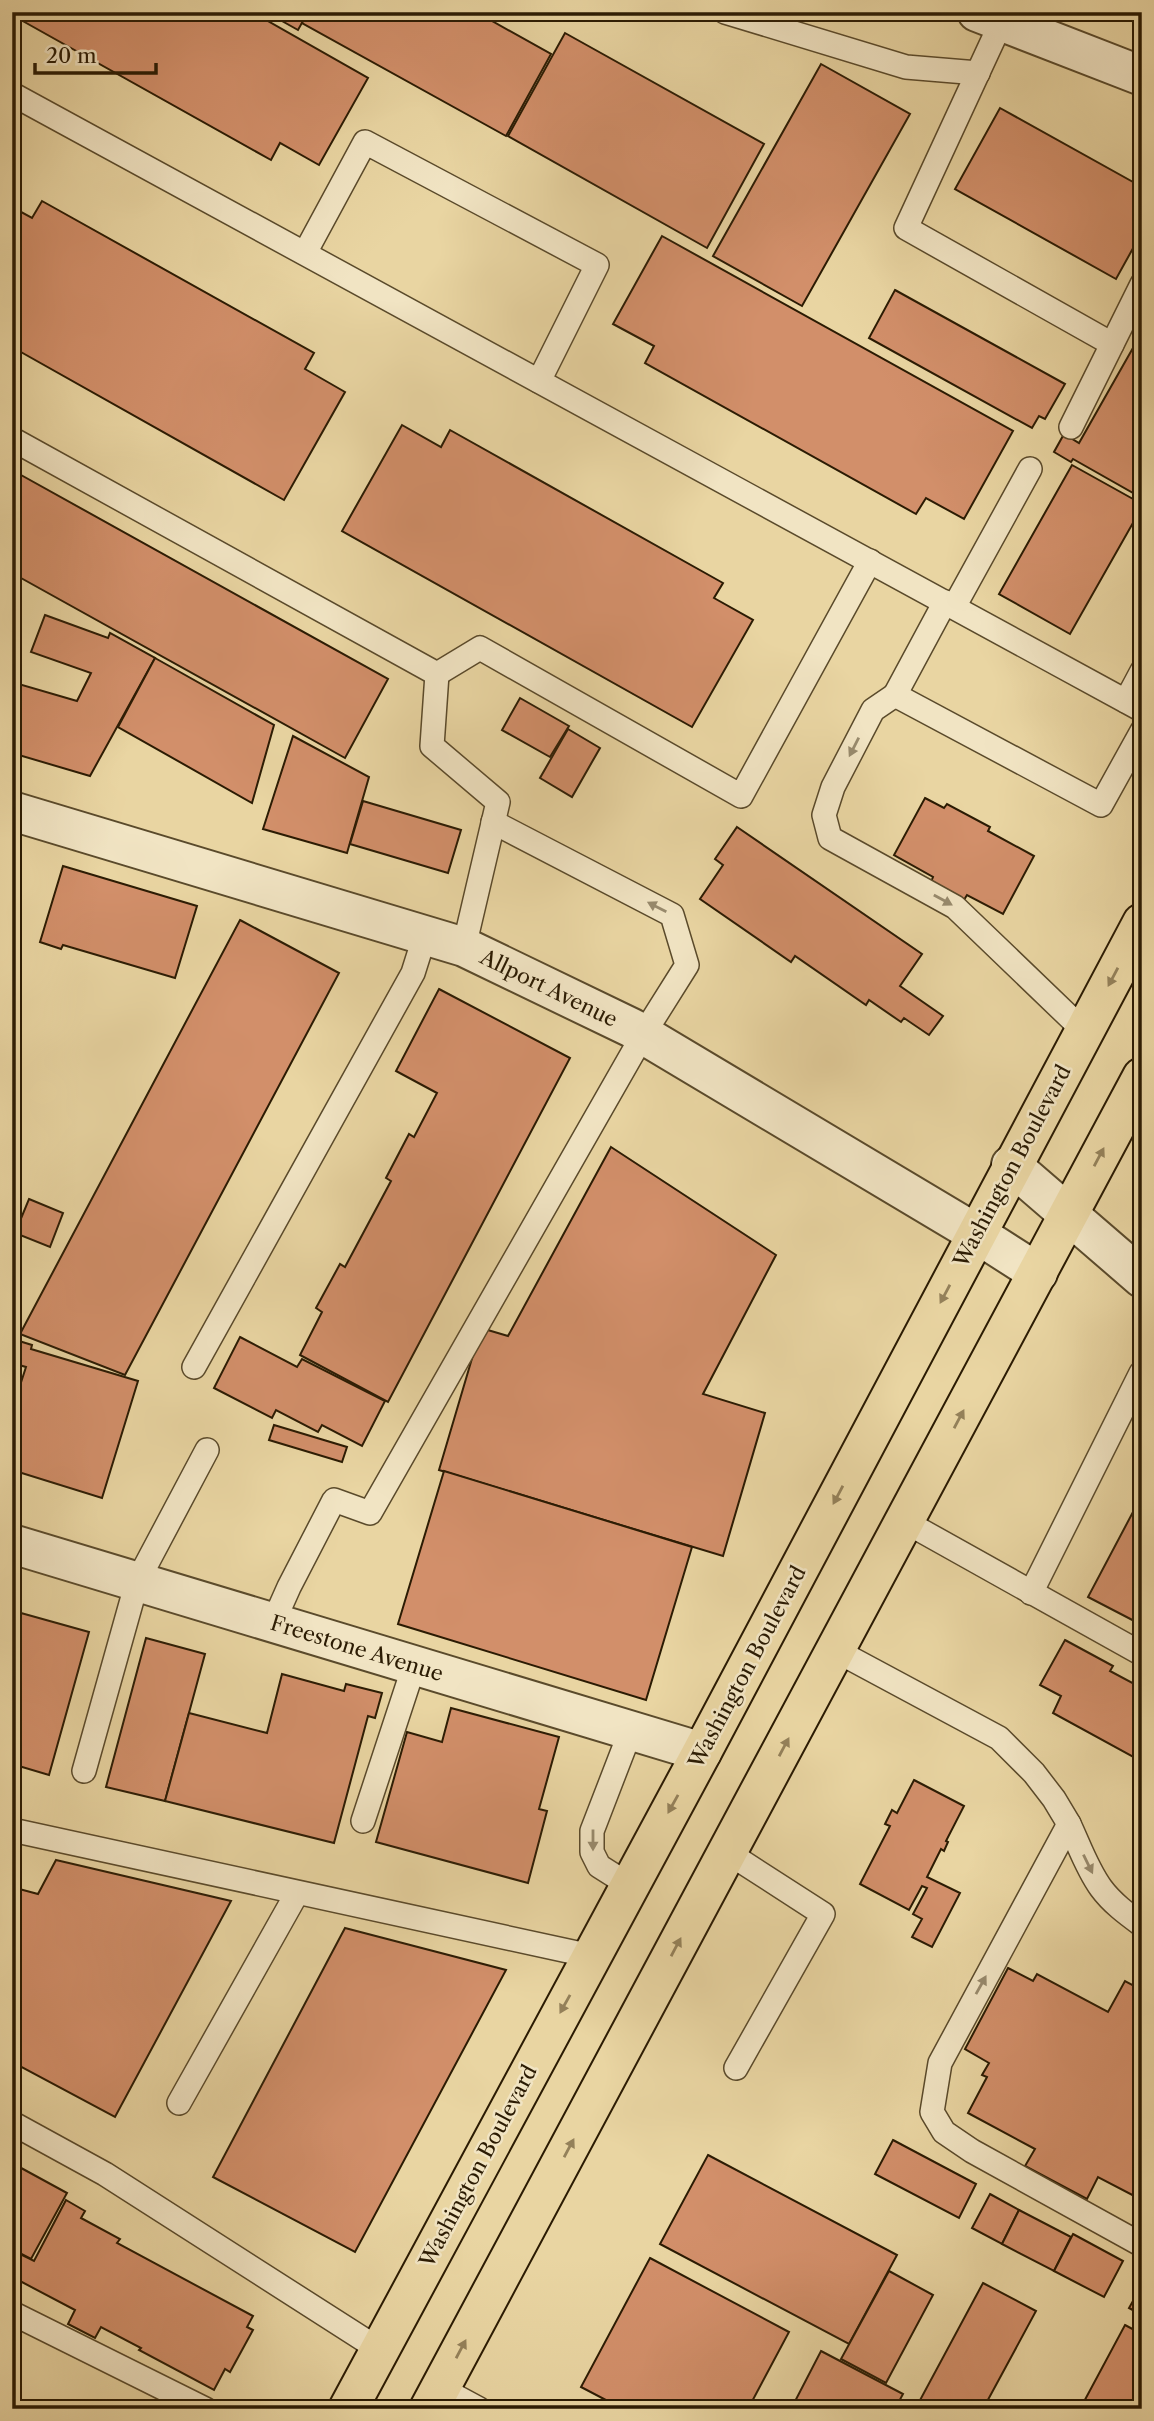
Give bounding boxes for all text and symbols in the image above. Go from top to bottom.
scale bar [35,32,156,76]
text: 20 m [46,43,97,68]
one-way arrow [848,737,859,757]
one-way arrow [933,894,953,906]
one-way arrow [647,902,667,913]
street label: Allport Avenue [475,944,622,1032]
one-way arrow [1107,967,1119,987]
street label: Washington Boulevard [948,1060,1076,1272]
one-way arrow [1093,1146,1105,1166]
one-way arrow [939,1285,951,1305]
one-way arrow [953,1409,965,1429]
one-way arrow [832,1486,844,1505]
street label: Washington Boulevard [683,1561,811,1773]
street label: Freestone Avenue [268,1610,446,1686]
one-way arrow [778,1737,789,1757]
one-way arrow [667,1794,679,1814]
one-way arrow [587,1830,599,1852]
one-way arrow [1082,1854,1094,1874]
one-way arrow [670,1938,682,1957]
one-way arrow [975,1975,987,1994]
one-way arrow [559,1994,571,2014]
street label: Washington Boulevard [414,2060,542,2272]
one-way arrow [563,2138,574,2158]
one-way arrow [455,2338,467,2358]

